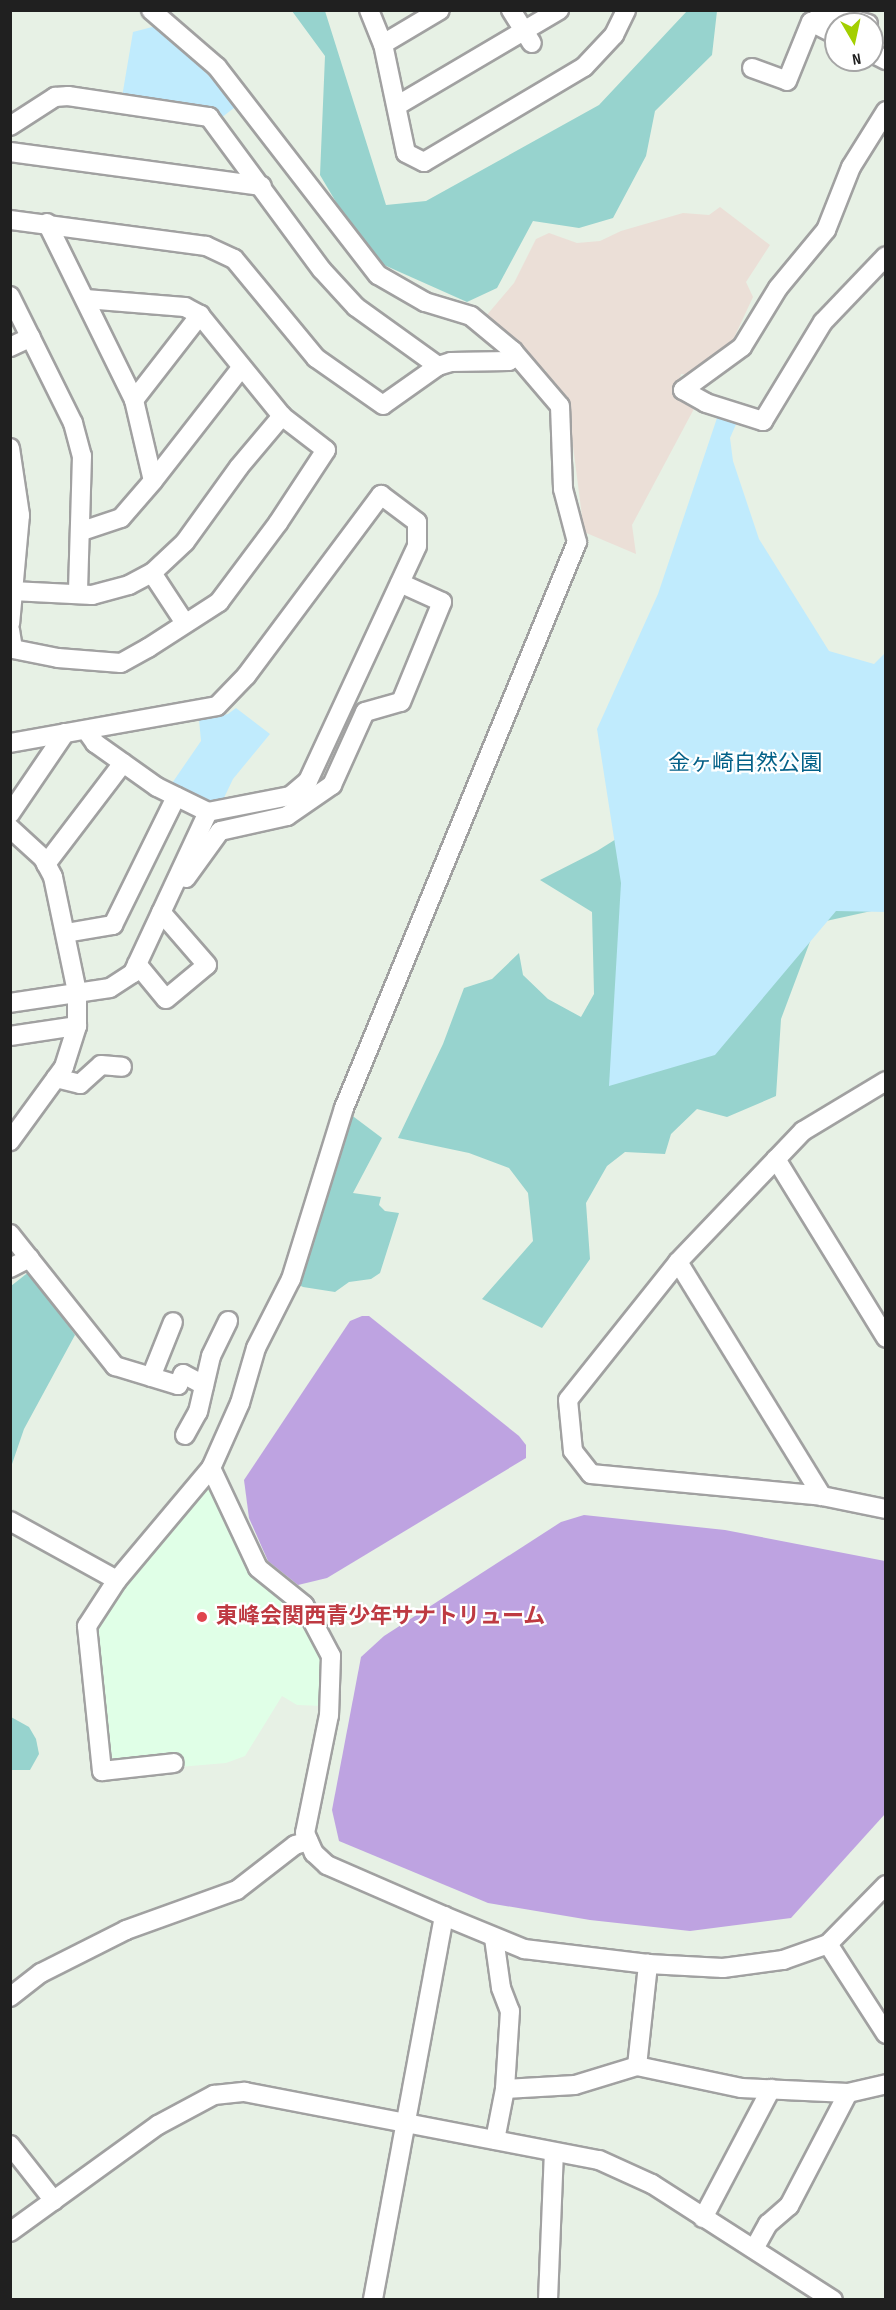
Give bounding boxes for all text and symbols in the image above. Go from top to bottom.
north arrow [824,12,884,72]
text: N [851,48,862,68]
park label: 金ヶ崎自然公園 [668,751,822,777]
place label: 東峰会関西青少年サナトリューム [216,1604,546,1630]
marker: 東峰会関西青少年サナトリューム [193,1608,211,1626]

